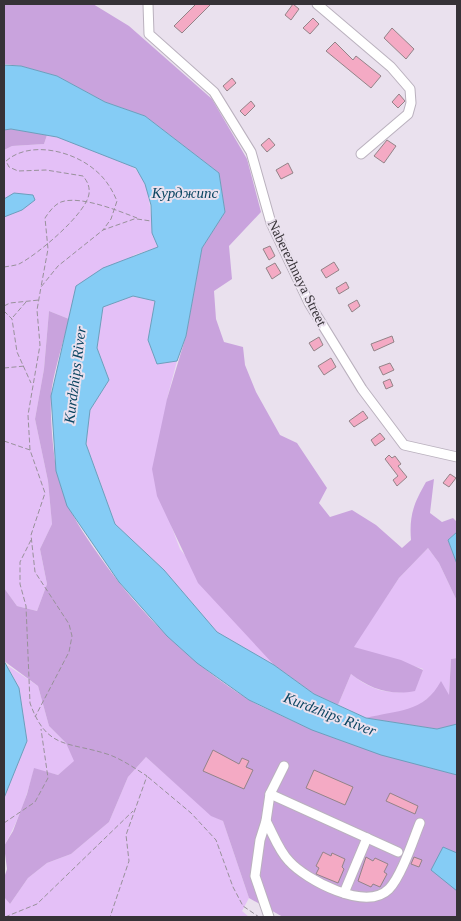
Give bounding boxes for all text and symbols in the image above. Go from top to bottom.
water label: Курджипс [151,185,218,201]
street label: Naberezhnaya Street [265,217,329,329]
water label: Kurdzhips River [61,326,89,425]
water label: Kurdzhips River [281,689,378,739]

